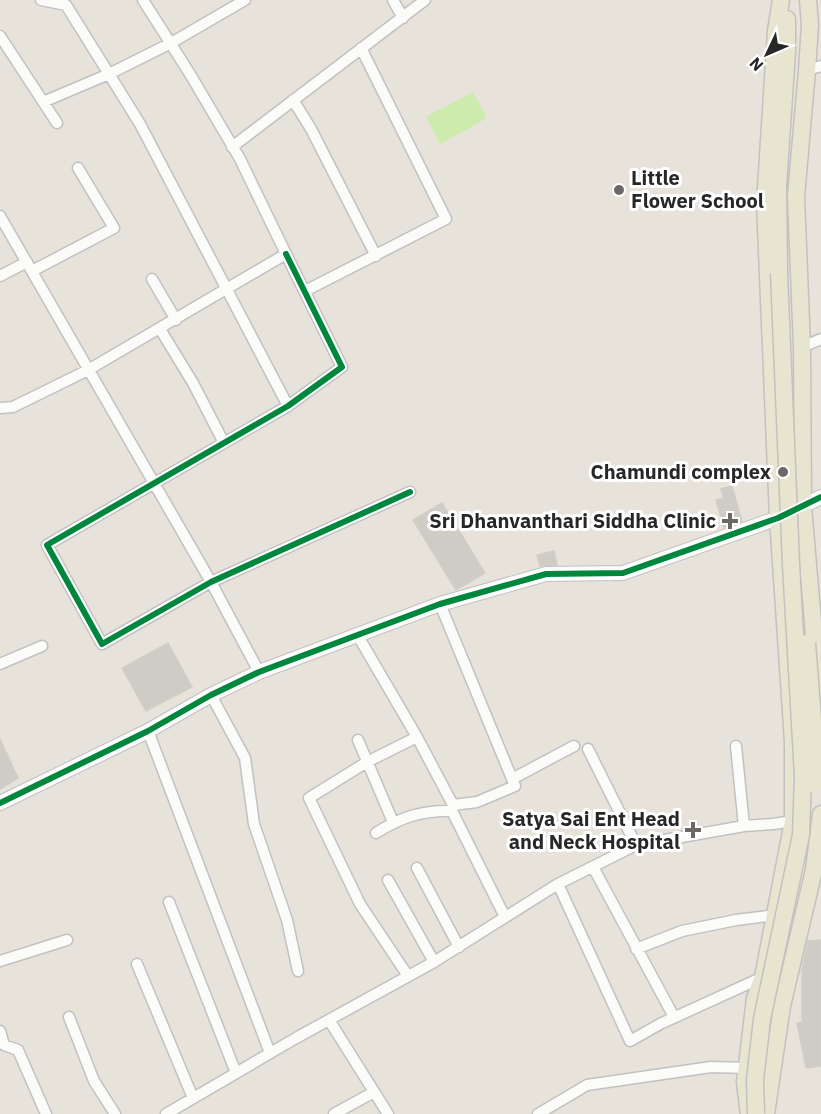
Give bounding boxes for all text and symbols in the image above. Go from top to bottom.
north arrow [737,24,797,84]
text: N [745,53,767,76]
place label: Little Flower School [631,164,764,214]
marker: Little Flower School [612,183,626,197]
place label: Chamundi complex [591,458,771,485]
marker: Chamundi complex [776,465,790,479]
place label: Sri Dhanvanthari Siddha Clinic [429,507,716,534]
marker: Sri Dhanvanthari Siddha Clinic [721,512,739,530]
place label: Satya Sai Ent Head and Neck Hospital [502,805,680,855]
marker: Satya Sai Ent Head and Neck Hospital [684,821,702,839]

